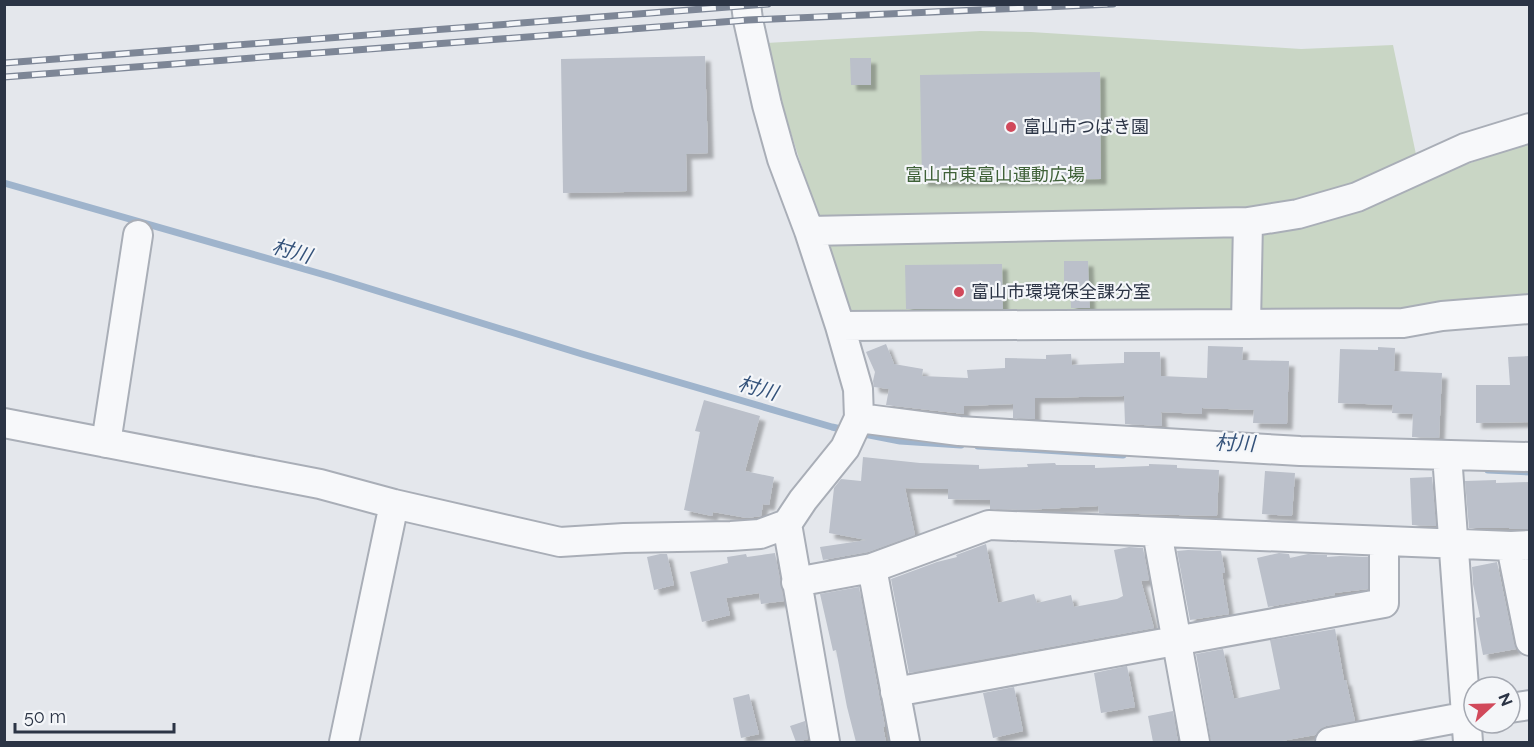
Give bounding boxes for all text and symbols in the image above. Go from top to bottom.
place label: 富山市つばき園 [1023,116,1149,137]
marker: 富山市つばき園 [1004,120,1018,134]
park label: 富山市東富山運動広場 [905,164,1085,185]
water label: 村川 [269,234,316,269]
place label: 富山市環境保全課分室 [971,281,1151,302]
marker: 富山市環境保全課分室 [952,285,966,299]
water label: 村川 [735,371,782,406]
water label: 村川 [1215,430,1257,456]
north arrow [1462,675,1522,735]
text: N [1494,690,1517,709]
scale bar [15,696,174,734]
text: 50 m [24,706,66,727]

